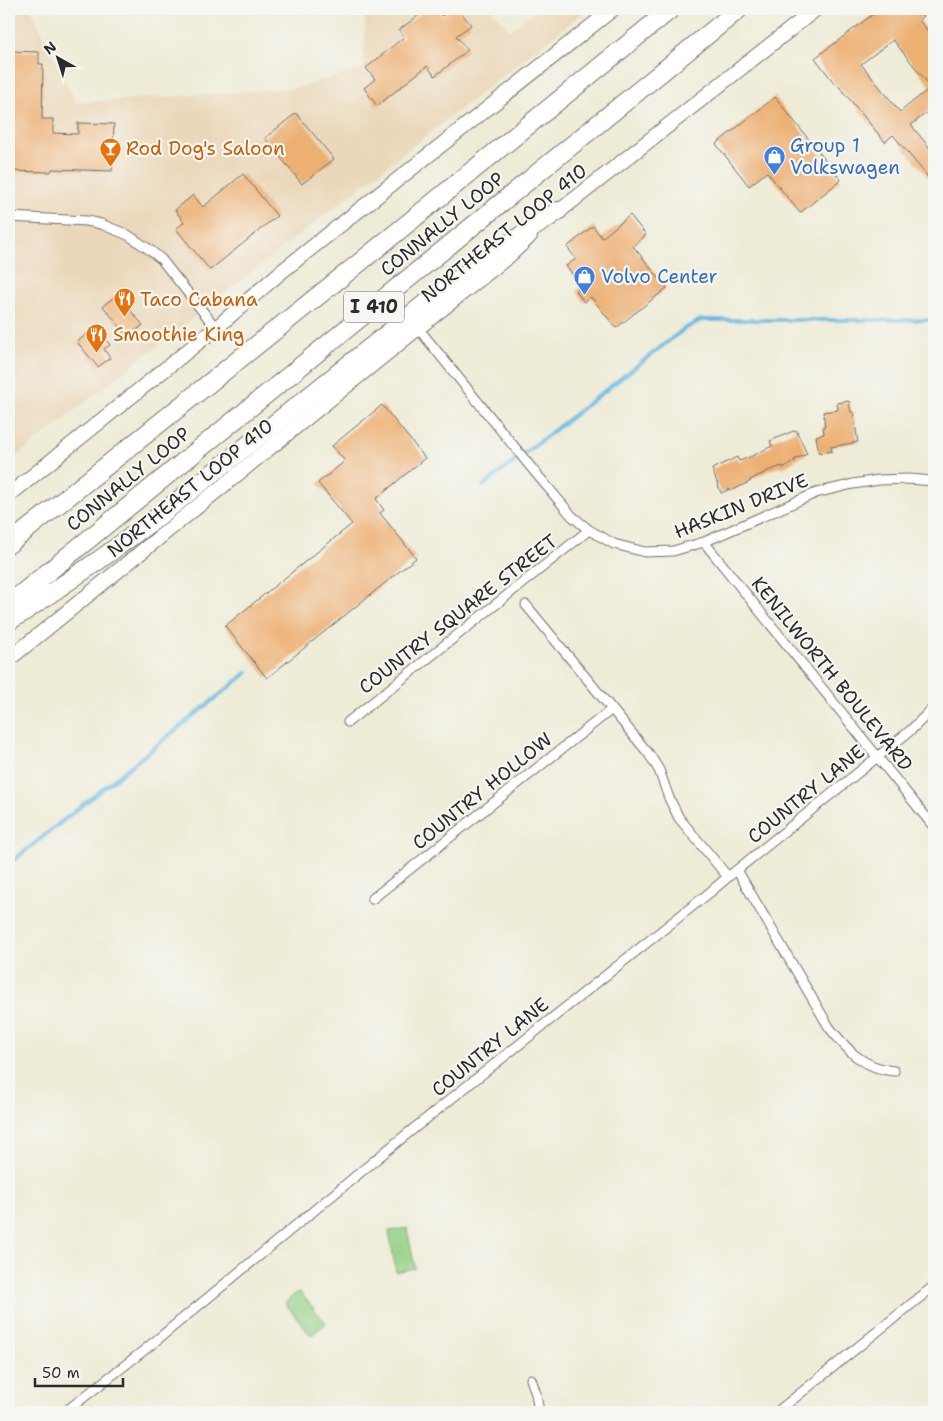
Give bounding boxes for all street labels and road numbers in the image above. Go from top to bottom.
street label: NORTHEAST LOOP 410 [416,158,592,308]
street label: CONNALLY LOOP [375,166,509,282]
road number: I 410 [344,292,404,322]
street label: NORTHEAST LOOP 410 [102,413,278,563]
street label: CONNALLY LOOP [61,421,195,537]
street label: HASKIN DRIVE [670,468,812,544]
street label: COUNTRY SQUARE STREET [354,528,563,699]
street label: KENILWORTH BOULEVARD [746,572,918,776]
street label: COUNTRY HOLLOW [407,727,557,855]
street label: COUNTRY LANE [742,739,870,849]
street label: COUNTRY LANE [426,992,554,1102]

